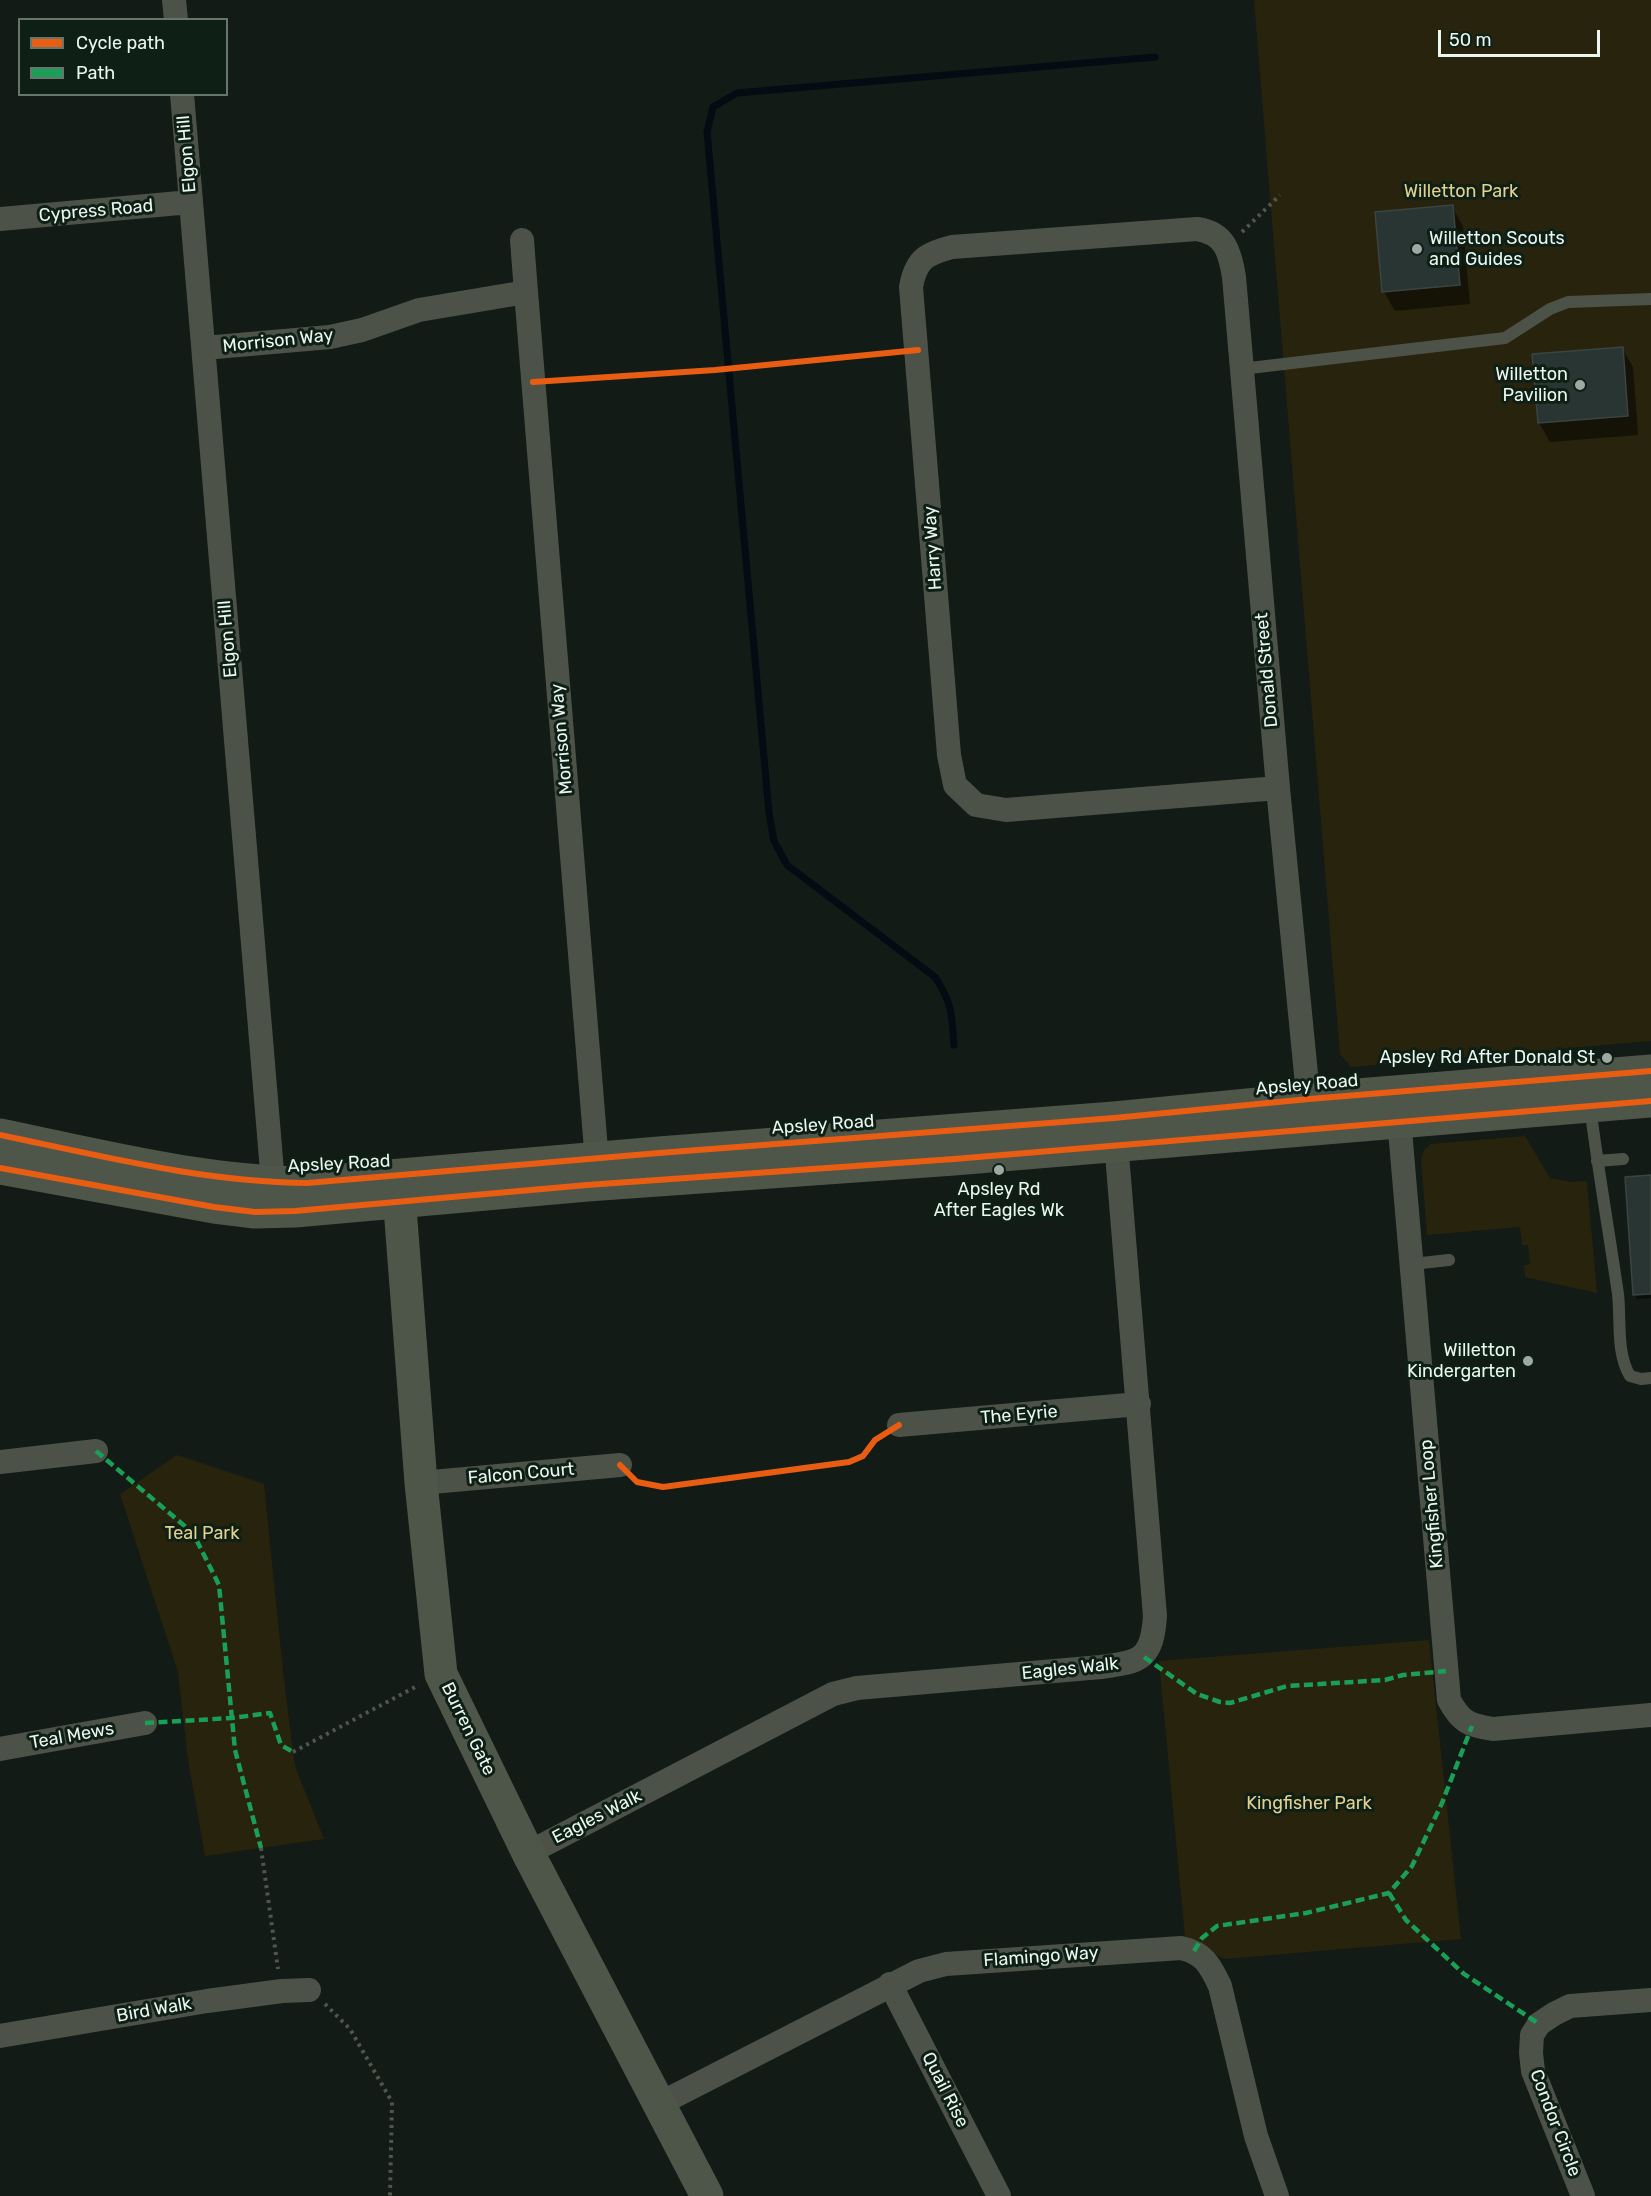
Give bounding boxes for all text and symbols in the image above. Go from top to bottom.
legend [18,18,228,96]
scale bar [1441,18,1603,56]
text: 50 m [1449,29,1492,51]
text: Cycle path [76,32,165,54]
text: Path [76,62,115,84]
street label: Elgon Hill [173,114,201,194]
park label: Willetton Park [1404,181,1518,203]
street label: Cypress Road [38,195,154,227]
place label: Willetton Scouts and Guides [1429,228,1565,270]
marker: Willetton Scouts and Guides [1410,242,1424,256]
street label: Morrison Way [222,324,334,358]
place label: Willetton Pavilion [1495,364,1568,406]
marker: Willetton Pavilion [1573,378,1587,392]
street label: Harry Way [919,505,947,591]
street label: Elgon Hill [214,599,242,679]
street label: Donald Street [1251,612,1283,728]
street label: Morrison Way [546,683,578,795]
place label: Apsley Rd After Donald St [1379,1047,1595,1069]
marker: Apsley Rd After Donald St [1600,1051,1614,1065]
street label: Apsley Road [1255,1070,1359,1100]
street label: Apsley Road [771,1111,875,1139]
street label: Apsley Road [287,1151,391,1177]
marker: Apsley Rd After Eagles Wk [992,1163,1006,1177]
place label: Apsley Rd After Eagles Wk [934,1179,1064,1222]
place label: Willetton Kindergarten [1407,1340,1516,1382]
marker: Willetton Kindergarten [1521,1354,1535,1368]
street label: The Eyrie [980,1401,1058,1429]
street label: Kingfisher Loop [1416,1439,1448,1569]
street label: Falcon Court [467,1459,575,1489]
park label: Teal Park [165,1523,239,1545]
street label: Eagles Walk [1021,1653,1119,1685]
street label: Burren Gate [436,1679,500,1779]
street label: Teal Mews [28,1718,116,1754]
street label: Eagles Walk [549,1785,645,1849]
park label: Kingfisher Park [1246,1793,1372,1815]
street label: Flamingo Way [983,1942,1099,1972]
street label: Bird Walk [115,1993,193,2027]
street label: Quail Rise [917,2049,973,2131]
street label: Condor Circle [1525,2066,1585,2180]

